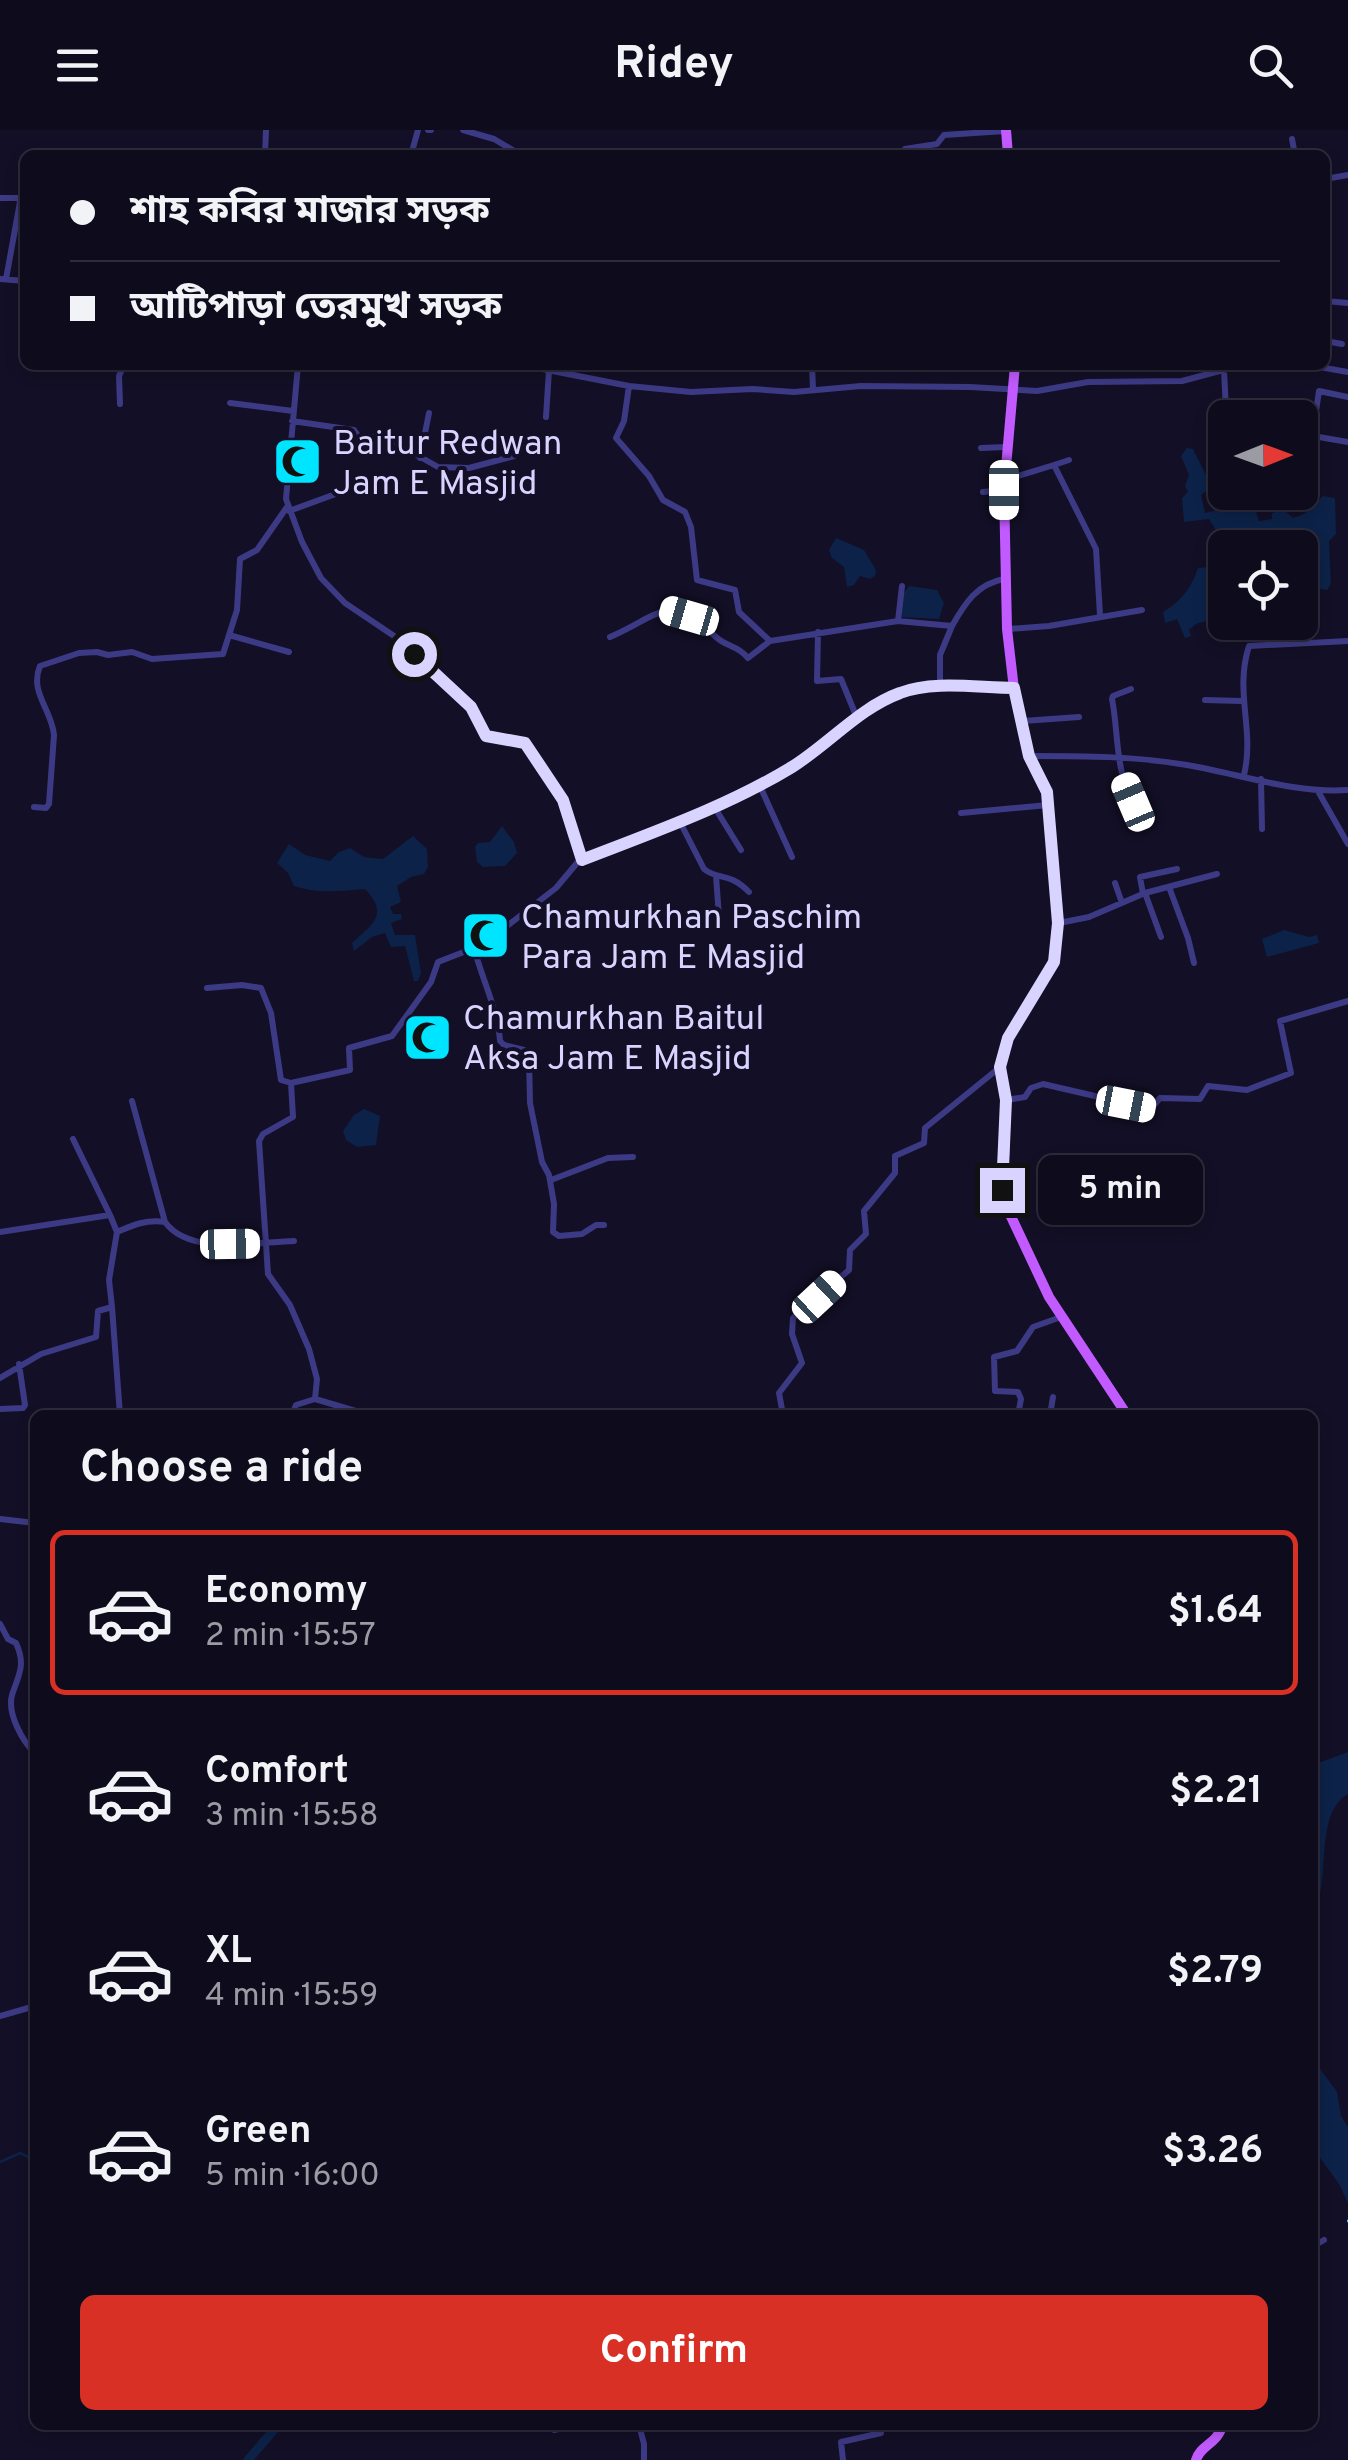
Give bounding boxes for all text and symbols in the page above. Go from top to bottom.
text: Ridey [614,37,734,94]
icon: menu [50,38,105,93]
icon: search [1243,38,1298,93]
text: শাহ কবির মাজার সড়ক [130,188,490,237]
text: আটিপাড়া তেরমুখ সড়ক [130,284,502,333]
north arrow [1208,400,1318,510]
map controls [1208,400,1318,640]
place label: Baitur Redwan Jam E Masjid [333,423,563,507]
mosque icon: Baitur Redwan Jam E Masjid [272,436,324,488]
car [989,460,1019,520]
button: locate [1208,530,1318,640]
car [656,593,722,639]
route start [392,632,437,677]
car [1107,769,1159,835]
place label: Chamurkhan Paschim Para Jam E Masjid [521,897,862,981]
mosque icon: Chamurkhan Paschim Para Jam E Masjid [460,910,512,962]
place label: Chamurkhan Baitul Aksa Jam E Masjid [463,998,765,1082]
mosque icon: Chamurkhan Baitul Aksa Jam E Masjid [402,1011,454,1063]
car [1094,1084,1158,1124]
callout: 5 min [1037,1155,1202,1225]
route end [980,1168,1025,1213]
text: 5 min [1079,1170,1162,1210]
car [200,1228,260,1260]
car [787,1266,851,1328]
text: Choose a ride [80,1441,363,1498]
icon: car [85,1568,175,1658]
text: Economy [205,1568,367,1617]
text: $1.64 [1168,1588,1263,1637]
text: 2 min · 15:57 [205,1617,376,1657]
icon: car [85,1748,175,1838]
text: Comfort [205,1748,349,1797]
text: $2.21 [1169,1768,1263,1817]
text: 3 min · 15:58 [205,1797,379,1837]
icon: car [85,1928,175,2018]
text: XL [205,1928,252,1977]
text: $2.79 [1167,1948,1263,1997]
text: 4 min · 15:59 [205,1977,378,2017]
icon: car [85,2108,175,2198]
text: Green [205,2108,311,2157]
text: $3.26 [1162,2128,1263,2177]
text: 5 min · 16:00 [205,2157,380,2197]
button: Confirm [80,2295,1268,2410]

